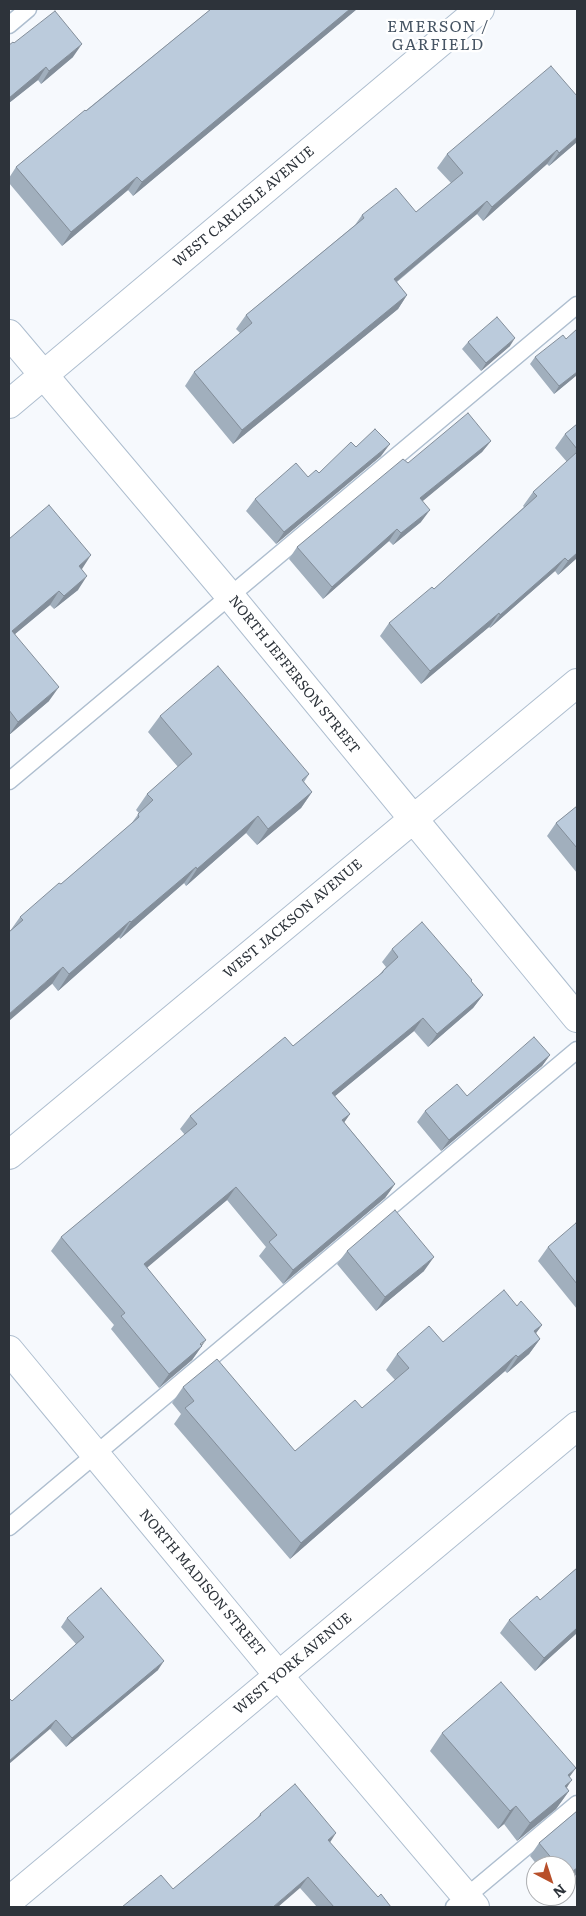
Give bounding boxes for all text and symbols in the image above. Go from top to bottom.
district label: EMERSON / GARFIELD [386,17,490,55]
street label: WEST CARLISLE AVENUE [170,143,318,271]
street label: NORTH JEFFERSON STREET [225,592,363,758]
street label: WEST JACKSON AVENUE [220,856,366,982]
street label: NORTH MADISON STREET [136,1506,268,1660]
street label: WEST YORK AVENUE [231,1610,355,1718]
north arrow [526,1856,576,1906]
text: N [549,1880,571,1903]

